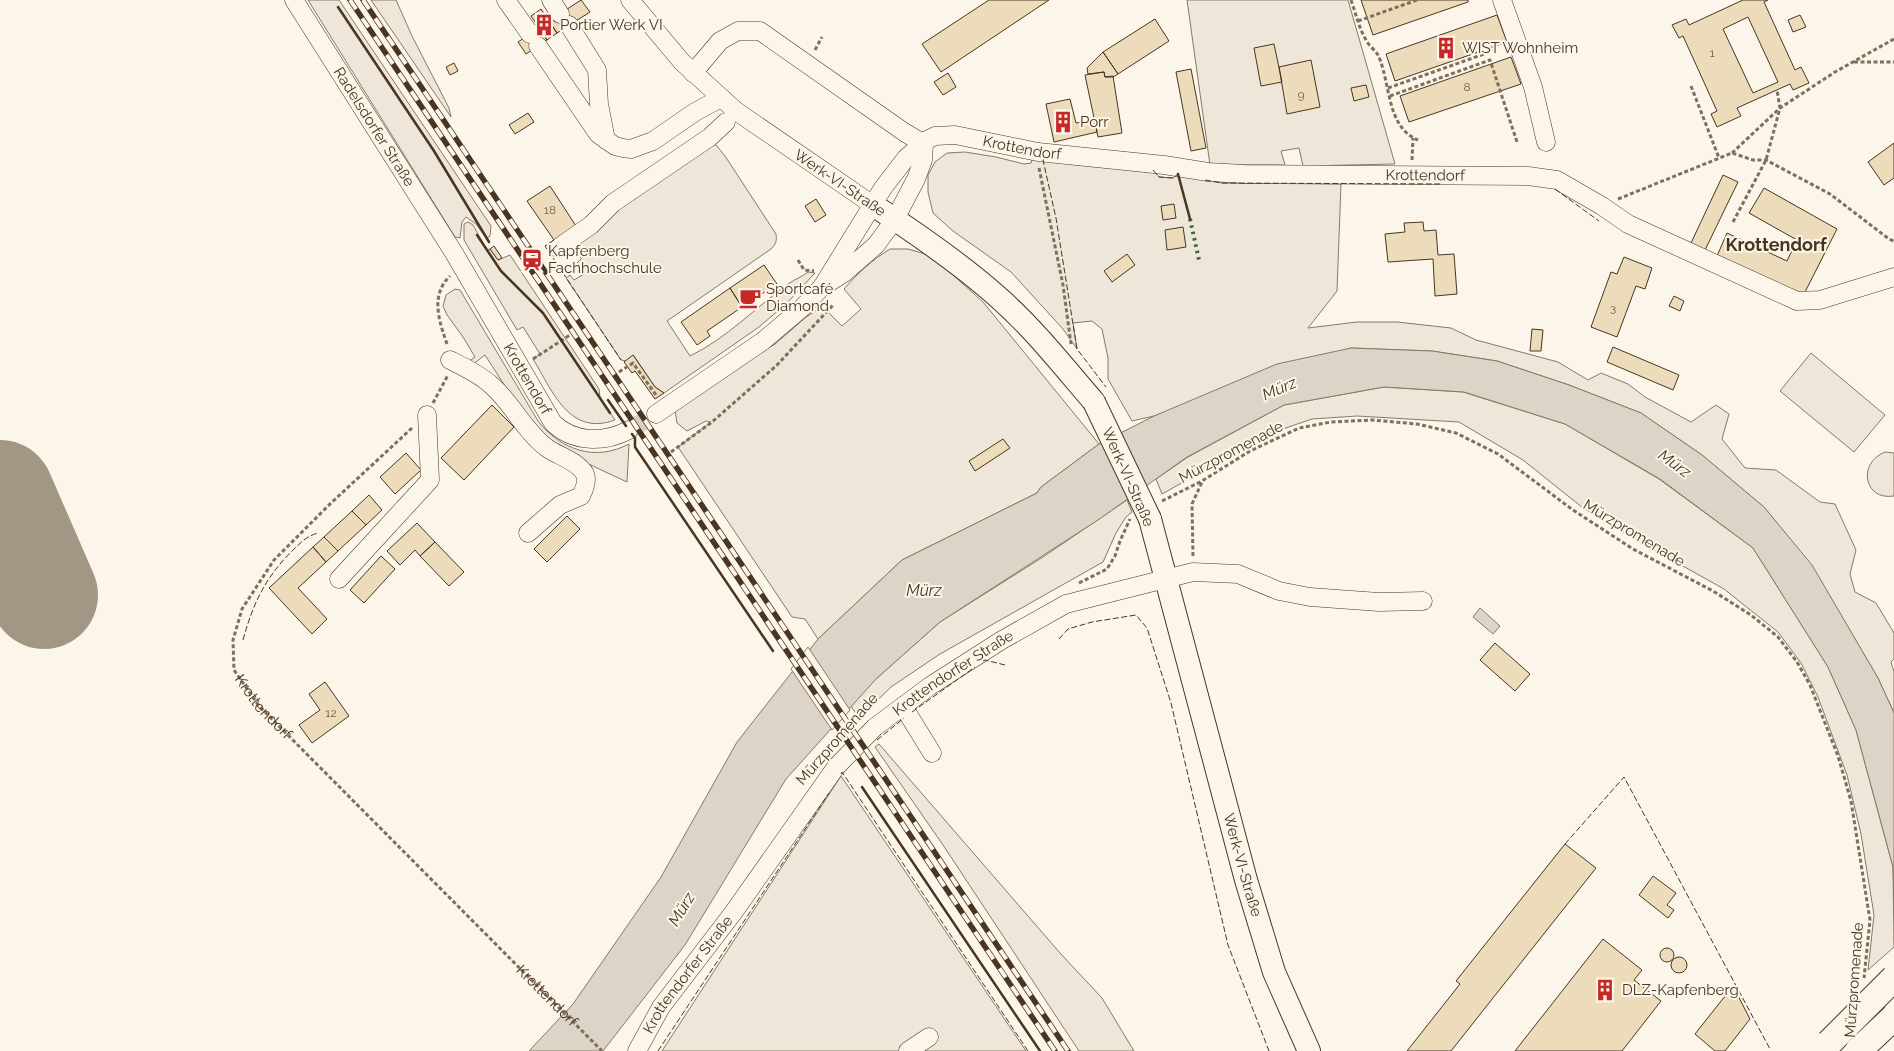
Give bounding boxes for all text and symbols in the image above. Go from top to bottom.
building icon: Portier Werk VI [531,12,557,38]
place label: Portier Werk VI [560,16,663,34]
building icon: WIST Wohnheim [1433,35,1459,61]
place label: WIST Wohnheim [1462,39,1578,57]
house number: 1 [1709,46,1715,60]
street label: Radelsdorfer Straße [330,64,419,190]
house number: 8 [1463,80,1471,94]
house number: 9 [1297,88,1305,102]
building icon: Porr [1050,109,1076,135]
place label: Porr [1080,113,1109,131]
street label: Krottendorf [981,132,1063,163]
street label: Werk-VI-Straße [791,146,889,220]
street label: Krottendorf [1385,166,1466,185]
house number: 18 [544,203,556,217]
district label: Krottendorf [1725,234,1828,255]
place label: Kapfenberg Fachhochschule [548,242,662,277]
station icon: Kapfenberg Fachhochschule [519,247,545,273]
place label: Sportcafé Diamond [766,280,834,315]
cafe icon: Sportcafé Diamond [737,285,763,311]
house number: 3 [1610,301,1616,315]
street label: Krottendorf [500,340,556,419]
water label: Mürz [1259,373,1300,404]
street label: Mürzpromenade [1176,417,1286,487]
street label: Werk-VI-Straße [1098,425,1158,529]
water label: Mürz [1655,445,1695,482]
street label: Mürzpromenade [1580,496,1688,571]
water label: Mürz [906,581,942,600]
street label: Krottendorfer Straße [889,626,1017,720]
street label: Krottendorf [231,671,297,744]
street label: Mürzpromenade [792,689,882,789]
house number: 12 [325,706,337,720]
street label: Werk-VI-Straße [1220,811,1266,919]
water label: Mürz [664,889,699,929]
street label: Krottendorfer Straße [639,912,737,1037]
street label: Mürzpromenade [1841,922,1867,1038]
street label: Krottendorf [512,961,582,1031]
building icon: DLZ-Kapfenberg [1592,977,1618,1003]
place label: DLZ-Kapfenberg [1622,981,1739,999]

